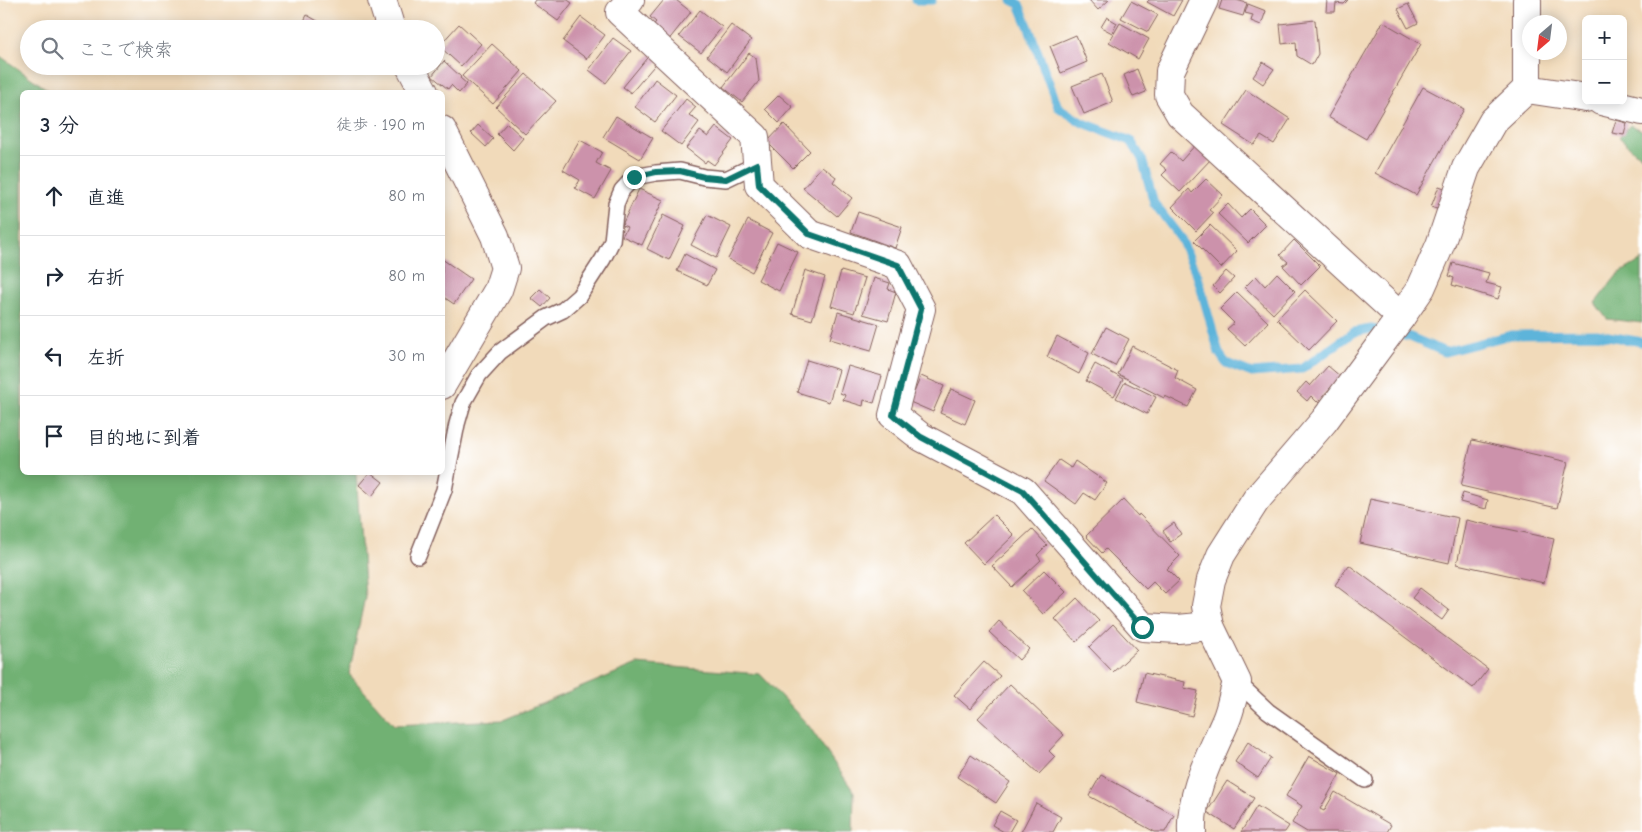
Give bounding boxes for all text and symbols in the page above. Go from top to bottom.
north arrow [1522,15,1567,60]
map controls [1582,15,1627,105]
button: + [1582,15,1627,60]
search box [20,20,445,75]
icon: search [38,34,66,62]
text: ここで検索 [78,39,173,61]
button: − [1582,60,1627,105]
text: 3 分 [40,113,79,137]
text: 徒歩 · 190 m [336,116,425,134]
route end [623,166,646,189]
icon: ahead [40,182,68,210]
text: 直進 [87,187,125,209]
text: 80 m [388,187,425,205]
icon: right [40,262,68,290]
text: 右折 [87,267,125,289]
text: 80 m [388,267,425,285]
icon: left [40,342,68,370]
text: 左折 [87,347,125,369]
text: 30 m [389,347,425,365]
icon: arrive [40,422,68,450]
text: 目的地に到着 [87,427,201,449]
route start [1131,616,1154,639]

